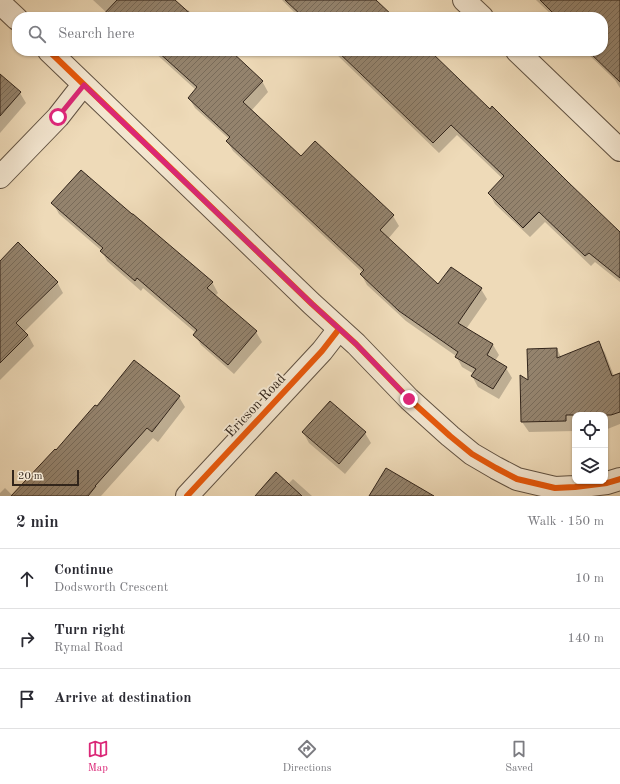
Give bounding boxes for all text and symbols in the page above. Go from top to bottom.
search box [12,12,608,56]
icon: search [26,23,48,45]
text: Search here [58,27,135,42]
route start [49,108,67,126]
street label: Ericson Road [223,371,288,440]
route end [400,390,418,408]
map controls [572,412,608,484]
button: locate [572,412,608,448]
button: layers [572,448,608,484]
scale bar [12,468,79,487]
text: 20 m [18,471,43,482]
text: 2 min [16,514,59,531]
text: Walk · 150 m [527,515,604,528]
text: Continue [54,563,113,578]
icon: ahead [16,568,38,590]
text: 10 m [575,572,604,585]
text: Dodsworth Crescent [54,581,168,594]
text: Turn right [54,623,125,638]
icon: right [16,628,38,650]
text: 140 m [567,632,604,645]
text: Rymal Road [54,641,123,654]
icon: arrive [16,688,38,710]
text: Arrive at destination [54,691,192,706]
tab: Map [87,738,109,776]
tab: Directions [283,738,331,776]
tab: Saved [505,738,533,776]

